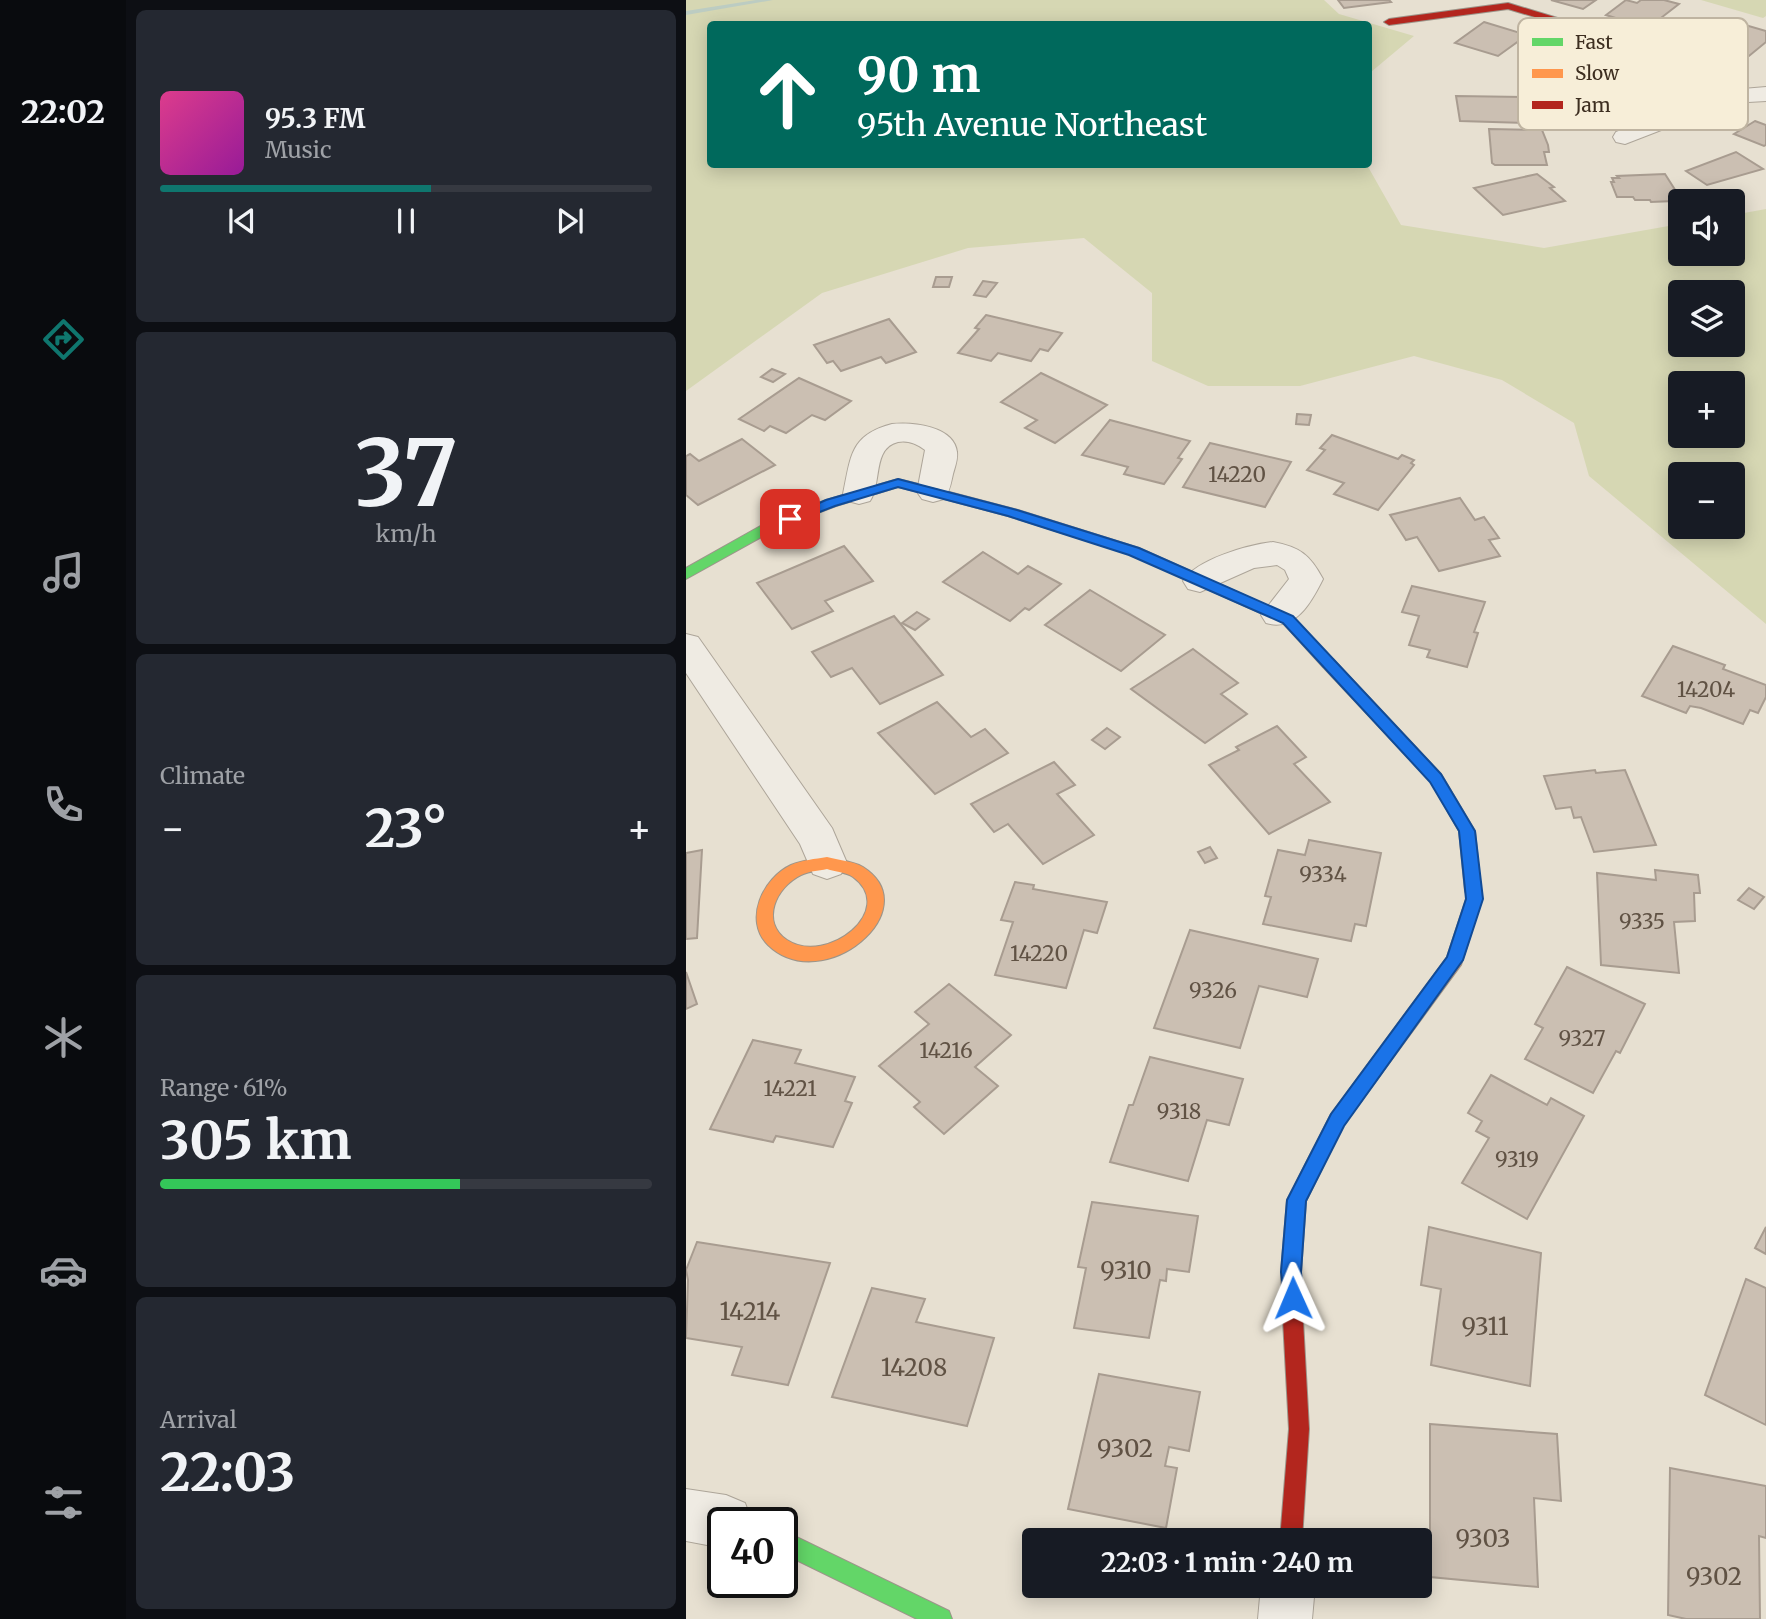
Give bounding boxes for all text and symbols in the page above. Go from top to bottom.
legend [1518,18,1748,130]
text: Fast [1575,30,1613,54]
text: 90 m [857,44,981,105]
icon: ahead [742,49,833,140]
text: Slow [1575,61,1620,85]
text: 22:02 [21,92,105,132]
text: Jam [1574,93,1611,117]
text: 95.3 FM [265,102,366,135]
text: 95th Avenue Northeast [857,105,1207,145]
text: Music [265,135,332,164]
map controls [1668,189,1745,539]
button: sound [1668,189,1745,266]
icon: previous [223,202,261,240]
icon: pause [387,202,425,240]
icon: next [551,202,589,240]
button: layers [1668,280,1745,357]
icon: directions [39,315,88,364]
button: + [1668,371,1745,448]
text: 37 [354,416,458,531]
house number: 14220 [1208,461,1266,488]
button: − [1668,462,1745,539]
pin [760,489,820,549]
icon: arrive [771,500,809,538]
text: km/h [376,519,436,548]
icon: music [39,548,88,597]
house number: 14204 [1677,676,1735,703]
text: Climate [160,761,245,790]
icon: phone [39,780,88,829]
text: 23° [365,796,447,861]
text: − [160,805,185,852]
text: + [627,805,652,852]
house number: 9334 [1299,861,1347,888]
house number: 9335 [1619,908,1665,935]
house number: 14220 [1010,940,1068,967]
house number: 9326 [1189,977,1237,1004]
icon: climate [39,1013,88,1062]
house number: 9327 [1559,1025,1605,1052]
house number: 14216 [919,1037,973,1064]
text: Range · 61% [160,1073,288,1102]
house number: 14221 [763,1075,817,1102]
house number: 9318 [1157,1098,1201,1125]
text: 305 km [160,1108,352,1173]
house number: 9319 [1495,1146,1539,1173]
icon: car [39,1246,88,1295]
house number: 9310 [1100,1255,1152,1286]
position arrow [1256,1261,1330,1335]
house number: 14214 [720,1296,781,1327]
house number: 9311 [1461,1311,1509,1342]
house number: 14208 [881,1352,947,1383]
text: Arrival [160,1405,237,1434]
house number: 9302 [1097,1433,1153,1464]
text: 22:03 [160,1440,295,1505]
icon: filters [39,1478,88,1527]
speed limit sign: 40 [707,1507,798,1598]
house number: 9303 [1455,1523,1511,1554]
text: 22:03 · 1 min · 240 m [1101,1546,1353,1579]
house number: 9302 [1686,1561,1742,1592]

